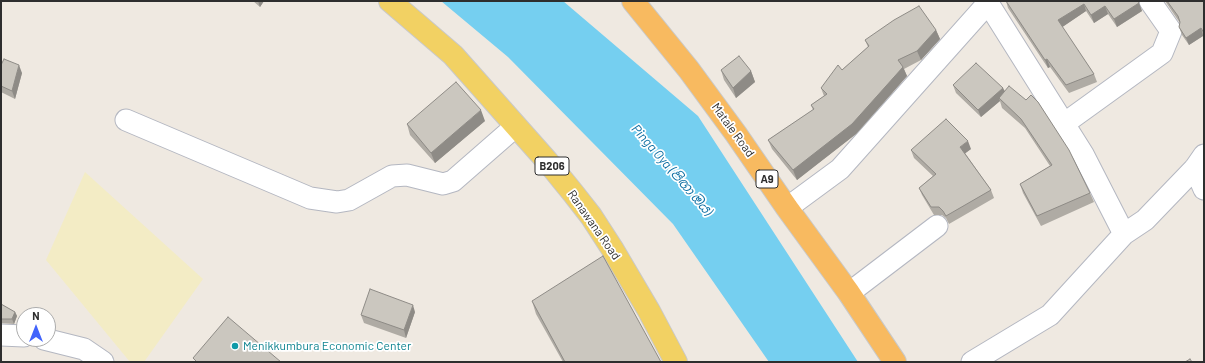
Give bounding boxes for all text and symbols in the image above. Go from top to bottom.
street label: Matale Road [709,100,757,160]
water label: Pinga Oya (පිඟා ඔය) [628,121,716,219]
road number: B206 [535,157,569,175]
road number: A9 [756,170,778,188]
street label: Ranawana Road [565,187,623,263]
north arrow [16,307,56,347]
text: N [32,309,40,322]
place label: Menikkumbura Economic Center [243,339,411,353]
marker: Menikkumbura Economic Center [230,341,240,351]

